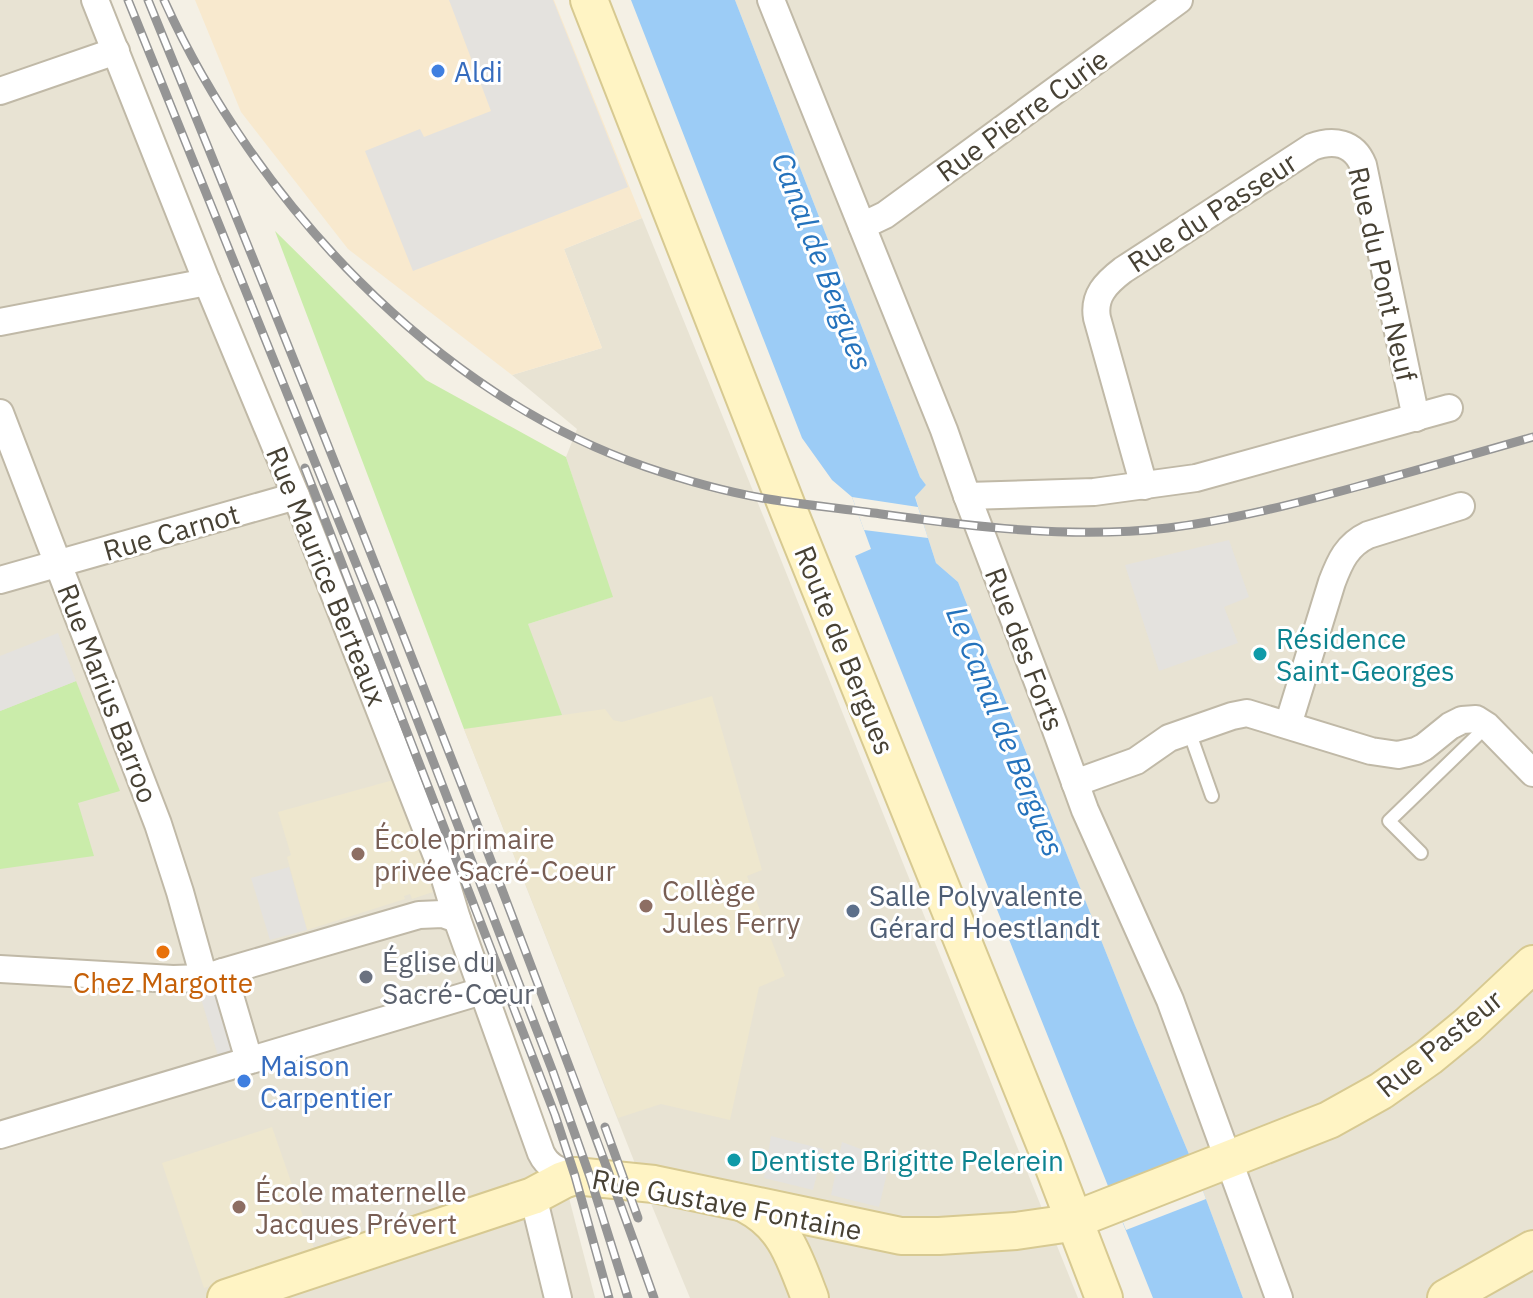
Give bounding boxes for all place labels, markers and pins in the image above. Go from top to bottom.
place label: Aldi [454,53,503,90]
marker: Aldi [429,62,447,80]
place label: Résidence Saint-Georges [1276,620,1455,689]
marker: Résidence Saint-Georges [1251,645,1269,663]
place label: École primaire privée Sacré-Coeur [374,820,616,889]
marker: École primaire privée Sacré-Coeur [349,845,367,863]
place label: Collège Jules Ferry [662,872,801,941]
place label: Salle Polyvalente Gérard Hoestlandt [869,877,1101,946]
marker: Collège Jules Ferry [637,897,655,915]
marker: Salle Polyvalente Gérard Hoestlandt [844,902,862,920]
marker: Chez Margotte [154,943,172,961]
place label: Église du Sacré-Cœur [382,943,534,1012]
place label: Chez Margotte [73,964,253,1001]
marker: Église du Sacré-Cœur [357,968,375,986]
place label: Maison Carpentier [260,1047,393,1116]
marker: Maison Carpentier [235,1072,253,1090]
place label: Dentiste Brigitte Pelerein [750,1142,1064,1179]
marker: Dentiste Brigitte Pelerein [725,1151,743,1169]
place label: École maternelle Jacques Prévert [255,1173,467,1242]
marker: École maternelle Jacques Prévert [230,1198,248,1216]

